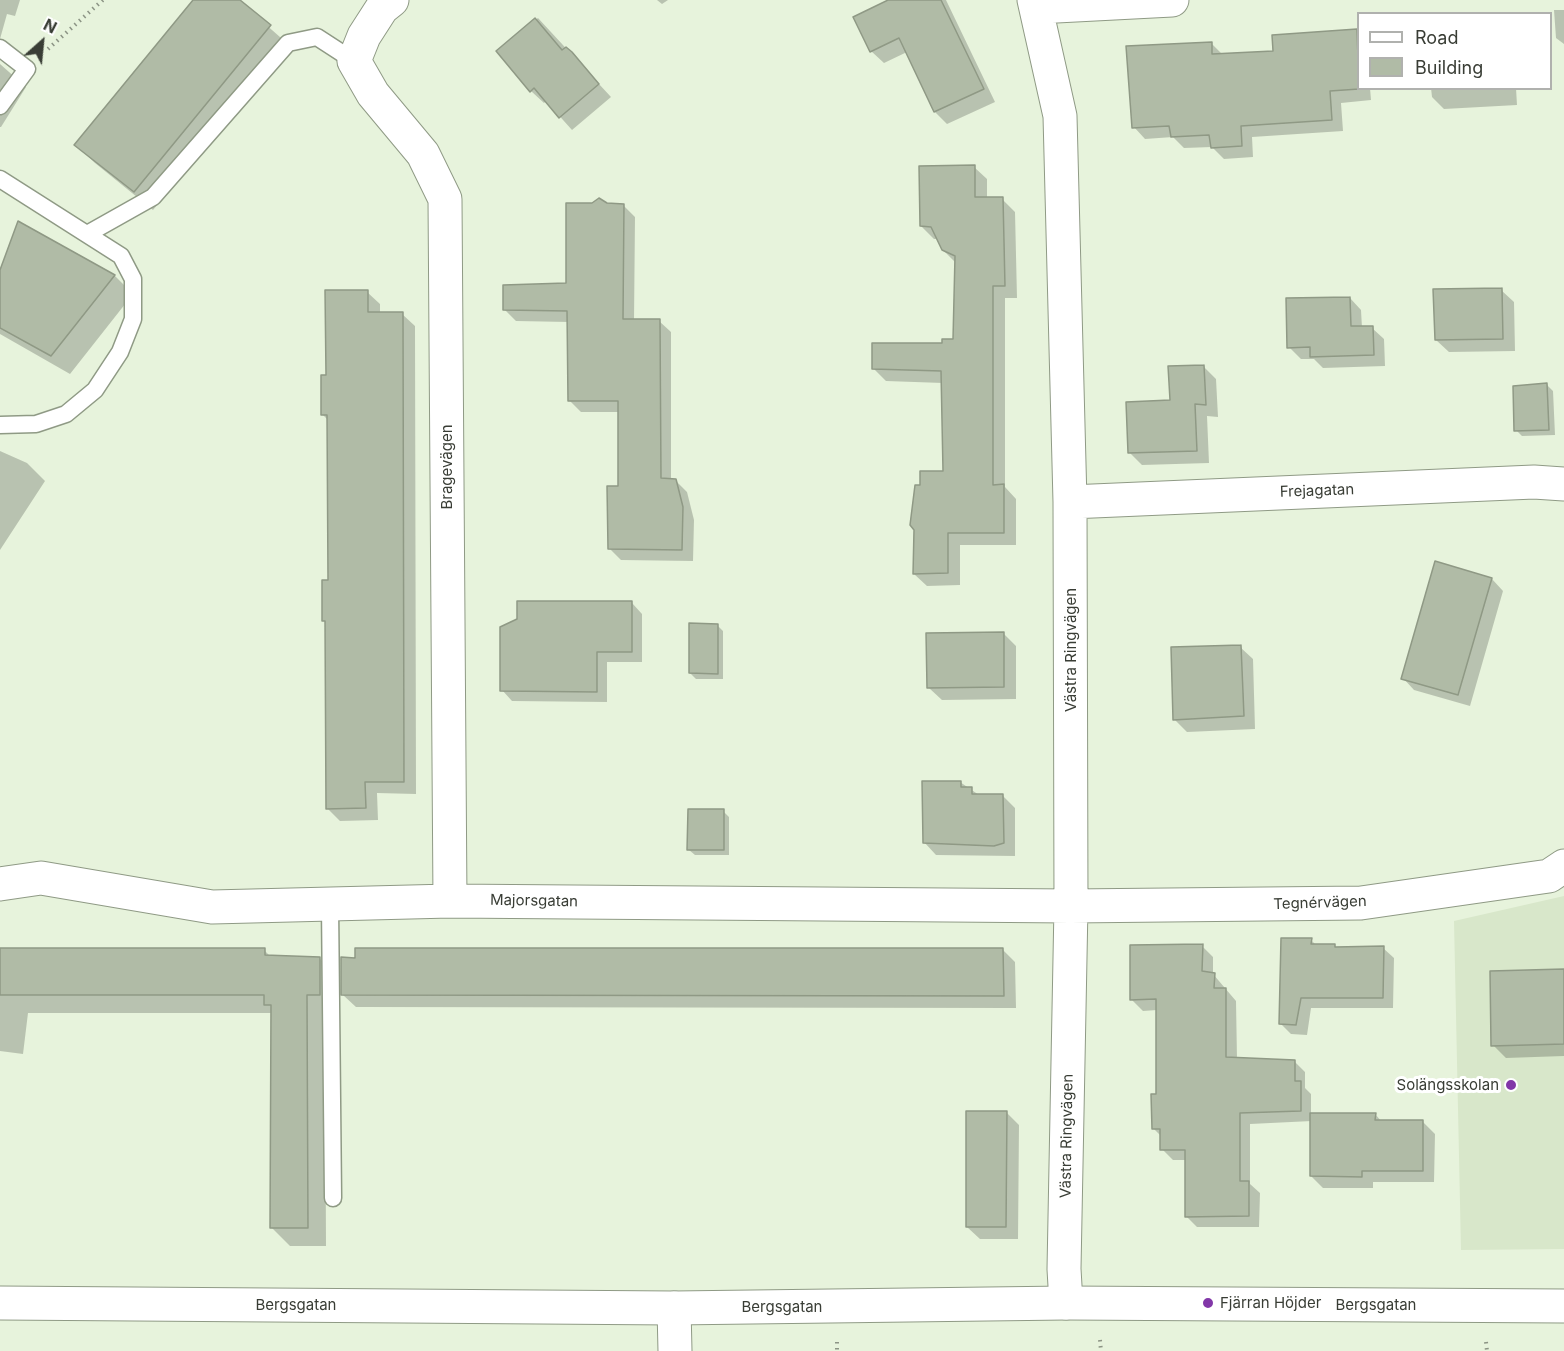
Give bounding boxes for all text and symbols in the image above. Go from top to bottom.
north arrow [12,12,72,72]
legend [1357,12,1552,90]
text: N [40,14,60,38]
text: Road [1415,27,1458,48]
text: Building [1415,57,1483,78]
street label: Bragevägen [438,424,456,510]
street label: Frejagatan [1279,481,1355,501]
street label: Västra Ringvägen [1062,588,1080,712]
street label: Majorsgatan [490,891,578,911]
street label: Tegnérvägen [1273,892,1367,914]
street label: Västra Ringvägen [1057,1074,1077,1198]
place label: Solängsskolan [1397,1076,1499,1094]
marker: Solängsskolan [1504,1078,1518,1092]
place label: Fjärran Höjder [1220,1294,1321,1312]
street label: Bergsgatan [256,1296,336,1314]
marker: Fjärran Höjder [1201,1296,1215,1310]
street label: Bergsgatan [1336,1296,1416,1314]
street label: Bergsgatan [742,1298,822,1316]

